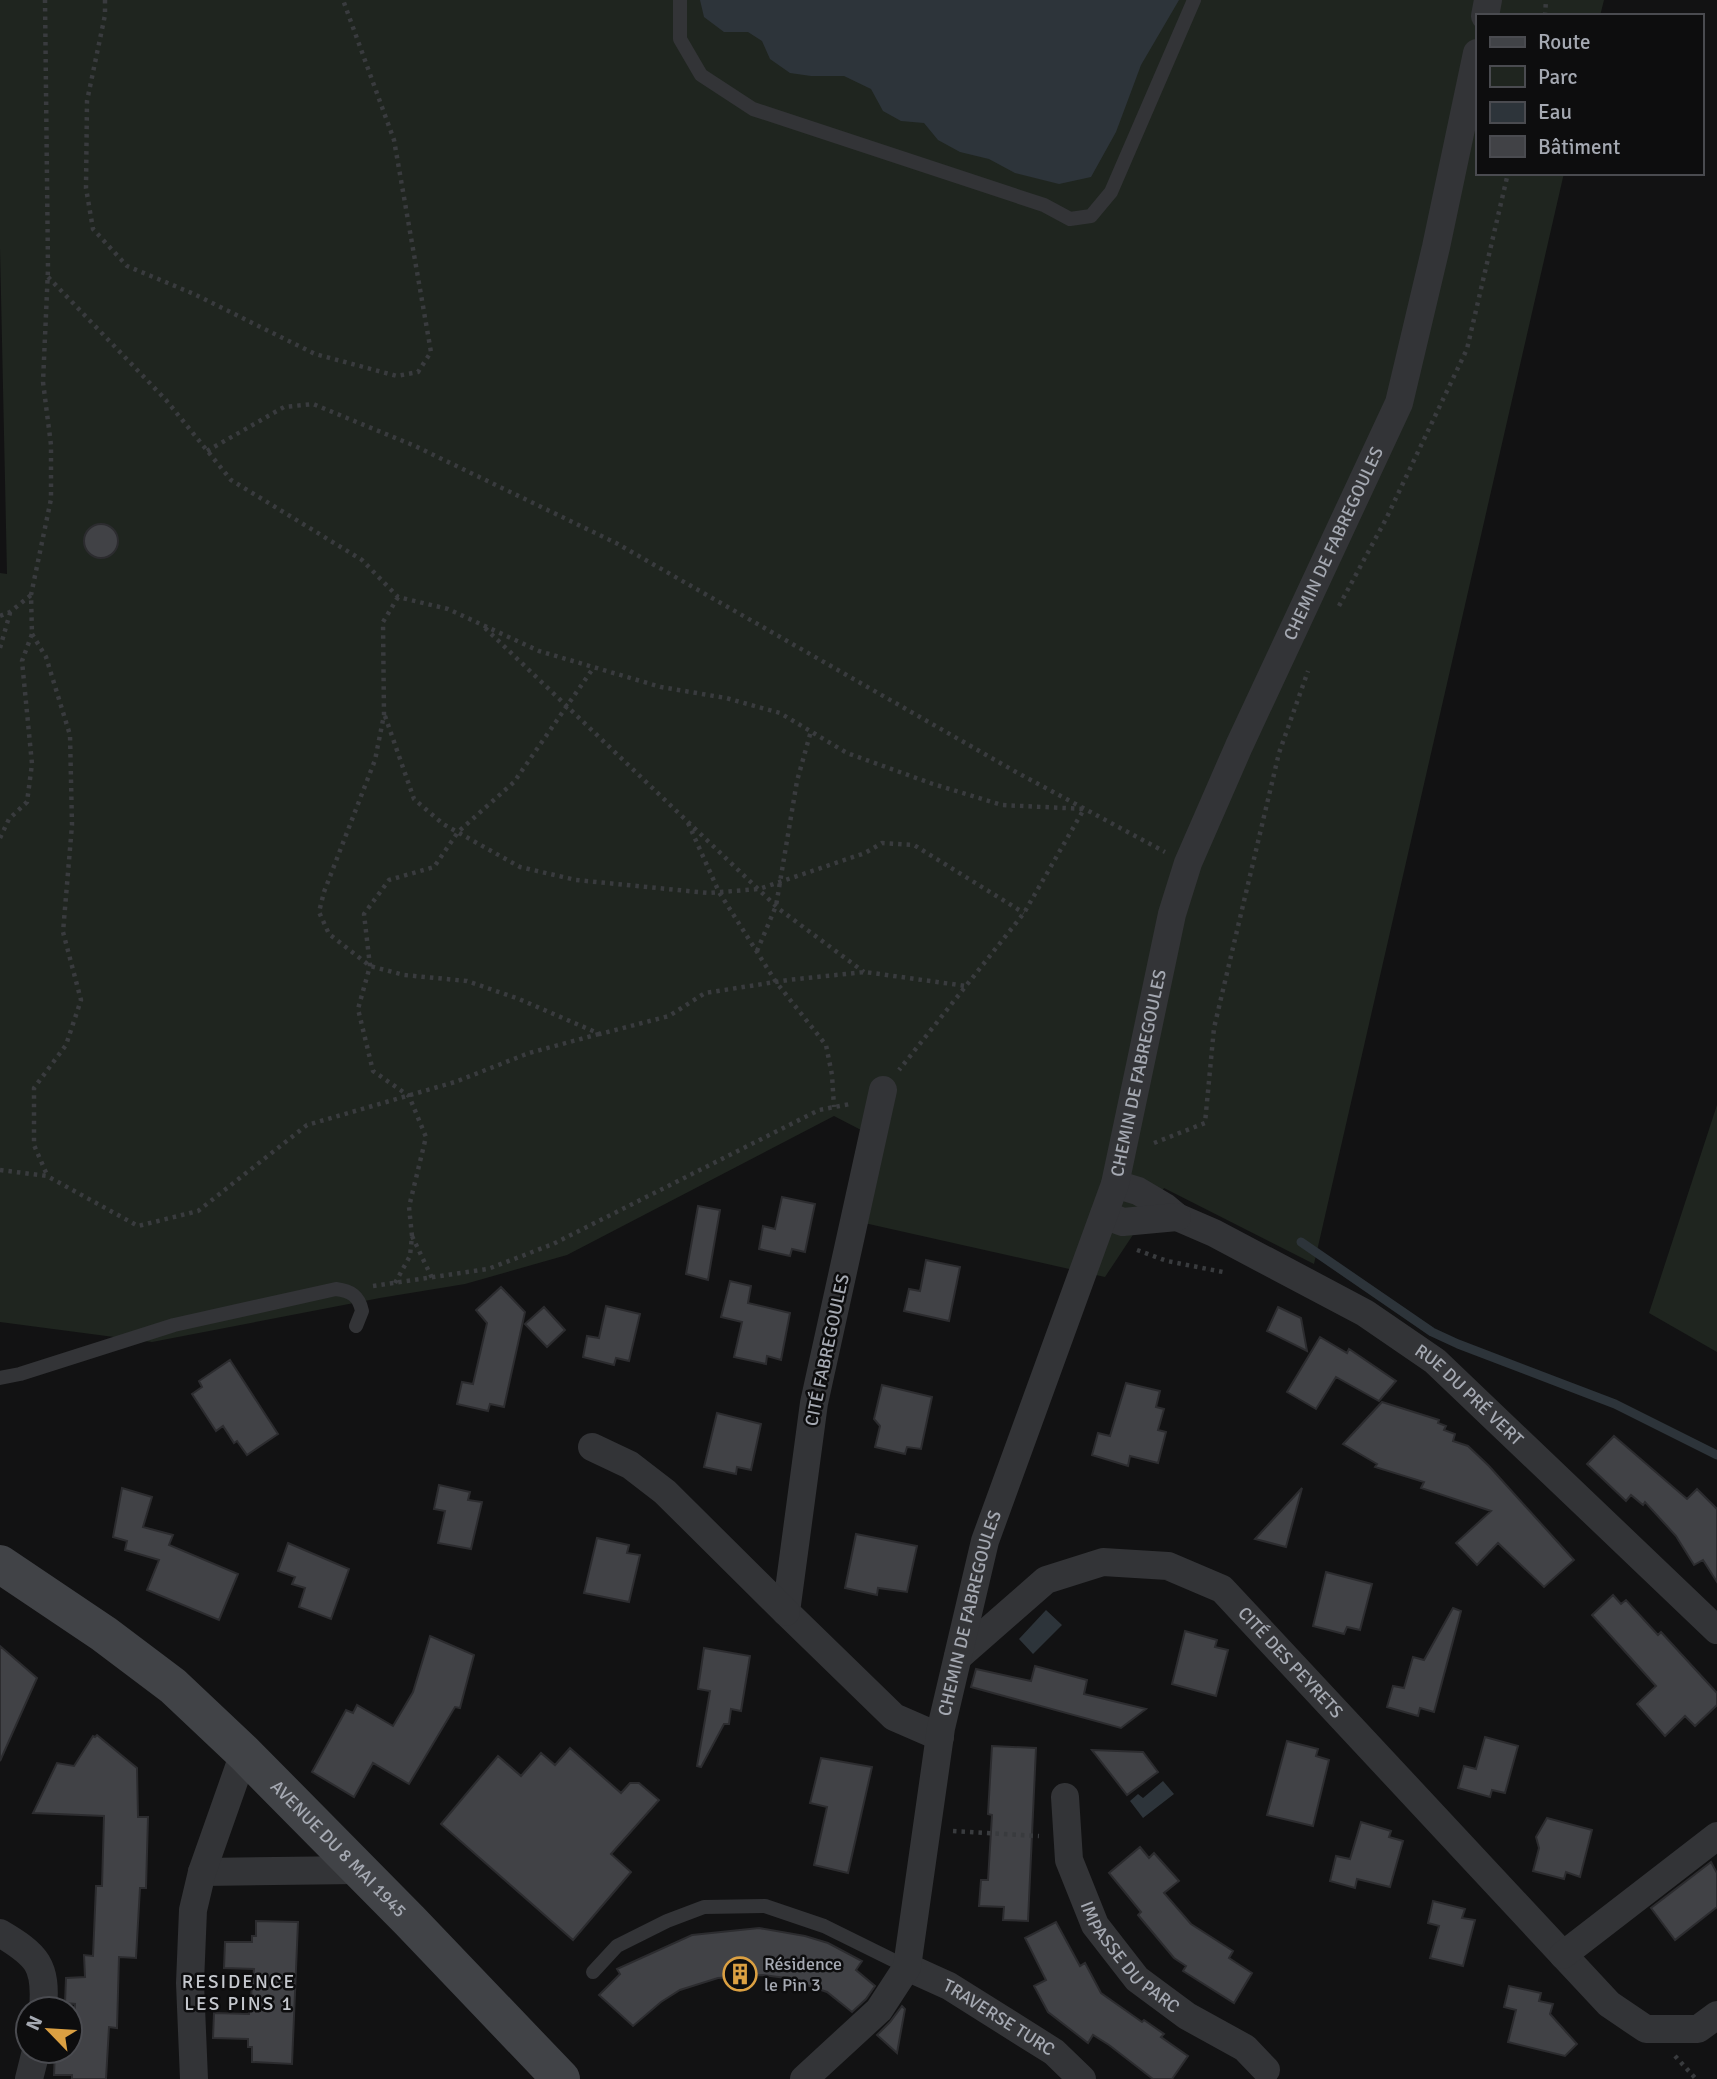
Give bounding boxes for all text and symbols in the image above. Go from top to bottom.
legend [1476,14,1703,175]
text: Route [1538,29,1590,55]
text: Parc [1538,64,1577,90]
text: Eau [1538,99,1572,125]
text: Bâtiment [1538,134,1620,160]
street label: CHEMIN DE FABREGOULES [1279,443,1388,644]
street label: CHEMIN DE FABREGOULES [1106,968,1171,1179]
street label: CITÉ FABREGOULES [800,1272,854,1428]
street label: RUE DU PRÉ VERT [1411,1340,1528,1450]
street label: CHEMIN DE FABREGOULES [933,1507,1006,1718]
street label: CITÉ DES PEYRETS [1233,1602,1348,1723]
street label: AVENUE DU 8 MAI 1945 [266,1775,411,1922]
street label: IMPASSE DU PARC [1076,1898,1184,2018]
place label: Résidence le Pin 3 [764,1953,842,1996]
building icon: Résidence le Pin 3 [721,1955,759,1993]
district label: RESIDENCE LES PINS 1 [182,1970,296,2016]
street label: TRAVERSE TURC [940,1974,1059,2061]
north arrow [14,1995,84,2065]
text: N [21,2012,48,2034]

